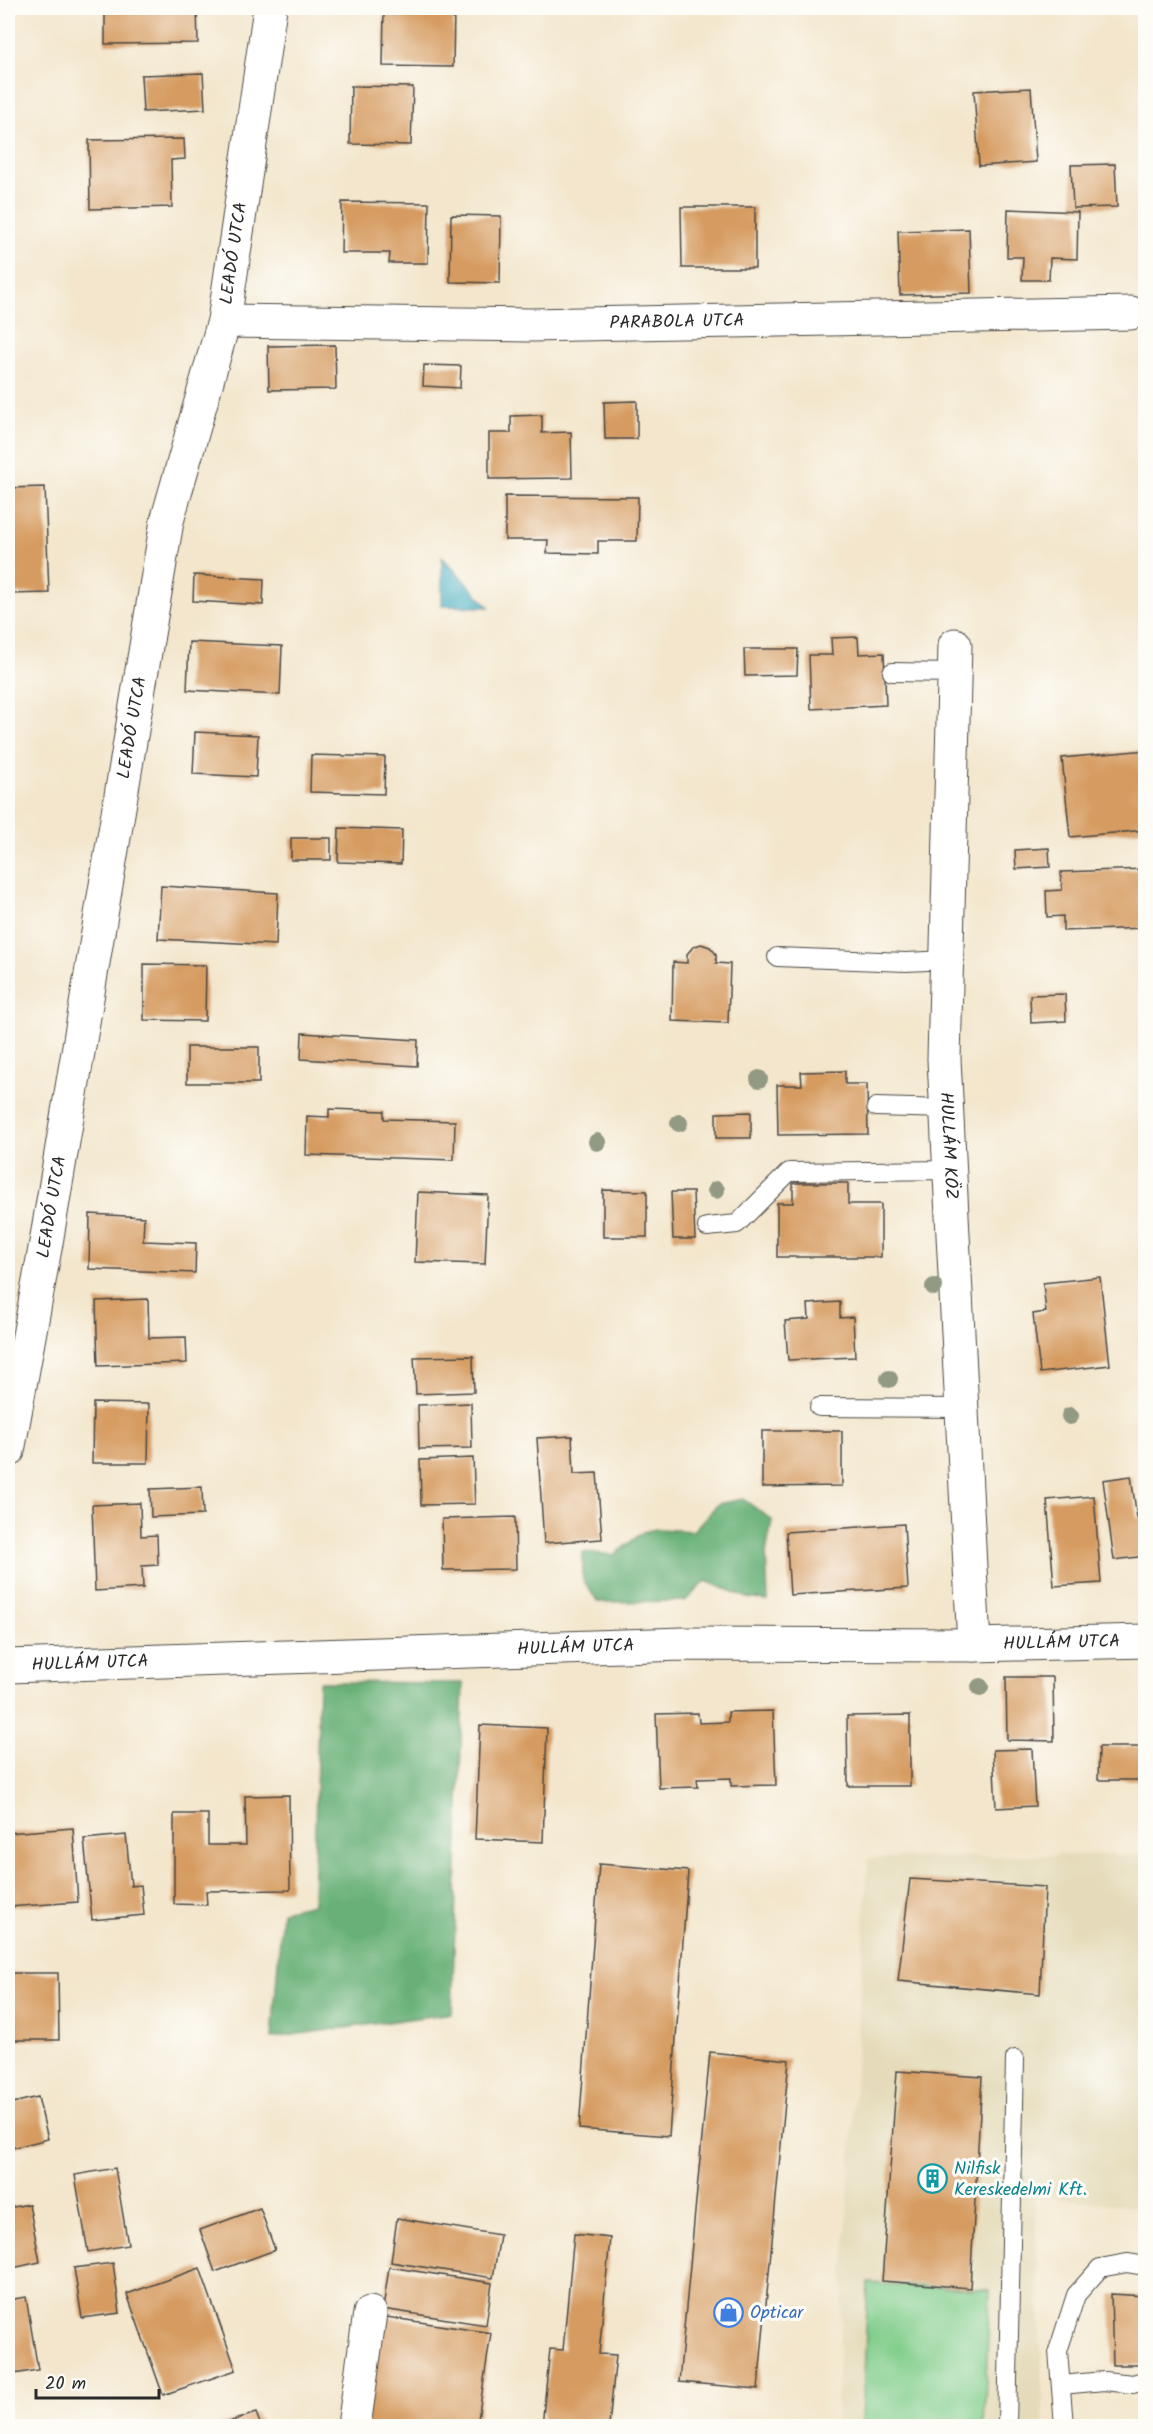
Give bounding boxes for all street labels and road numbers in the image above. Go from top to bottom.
street label: LEADÓ UTCA [212,200,256,306]
street label: PARABOLA UTCA [609,306,745,338]
street label: LEADÓ UTCA [110,674,155,781]
street label: HULLÁM KÖZ [931,1091,966,1200]
street label: LEADÓ UTCA [29,1154,75,1260]
street label: HULLÁM UTCA [1003,1627,1120,1659]
street label: HULLÁM UTCA [517,1631,635,1664]
street label: HULLÁM UTCA [31,1647,149,1680]

